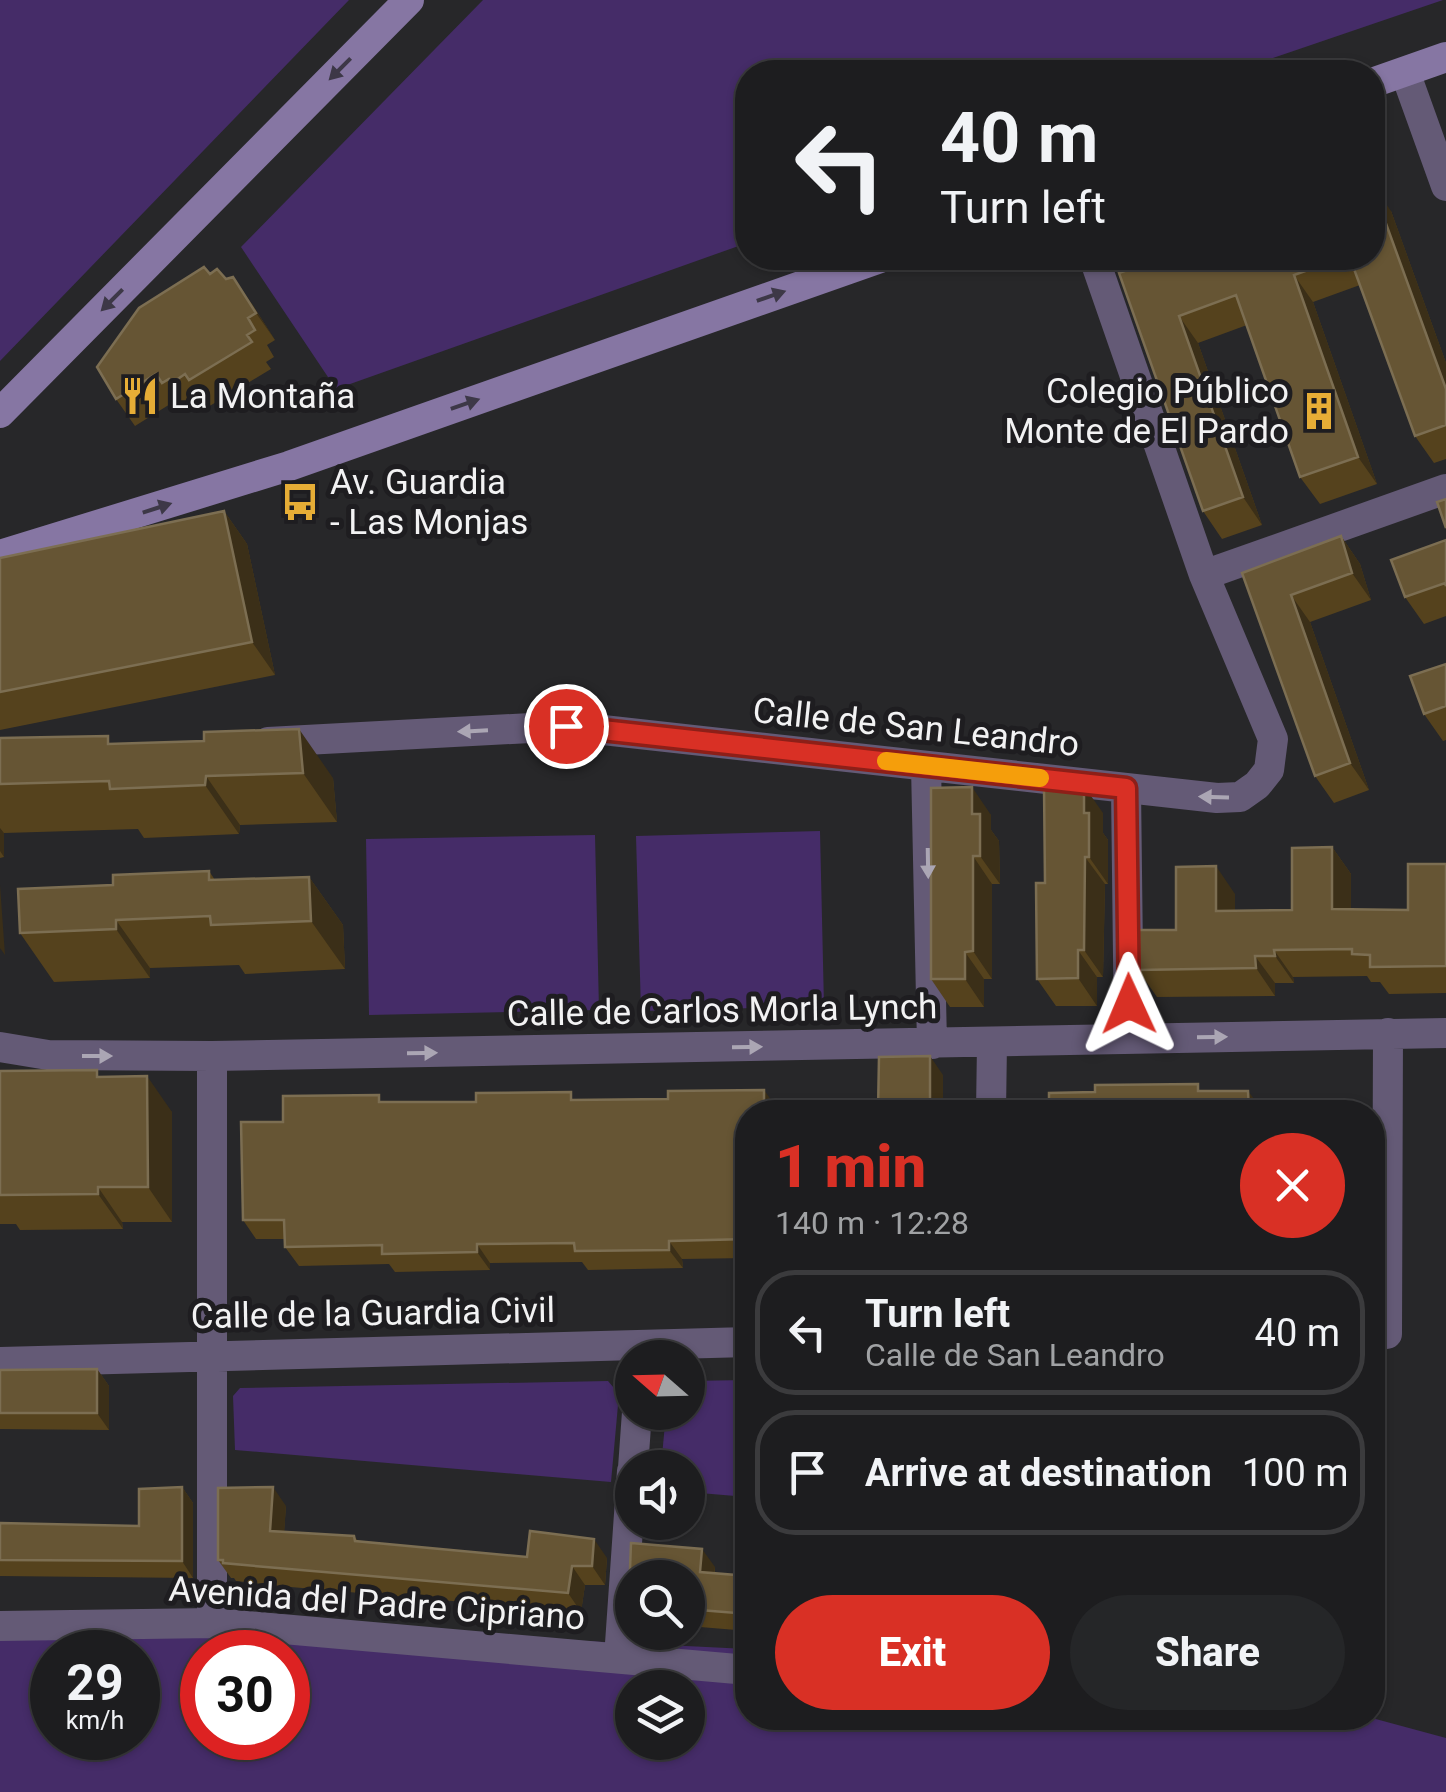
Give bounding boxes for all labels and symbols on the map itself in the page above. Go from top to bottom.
one-way arrow [329,57,352,81]
one-way arrow [100,288,124,312]
one-way arrow [757,288,787,303]
place label: Colegio Público Monte de El Pardo [1004,371,1289,452]
restaurant icon: La Montaña [119,375,161,417]
place label: La Montaña [170,376,355,417]
building icon: Colegio Público Monte de El Pardo [1298,390,1340,432]
one-way arrow [450,396,480,411]
place label: Av. Guardia - Las Monjas [330,462,528,543]
bus stop icon: Av. Guardia - Las Monjas [279,481,321,523]
one-way arrow [142,500,172,515]
pin [524,684,609,769]
street label: Calle de San Leandro [751,690,1081,765]
one-way arrow [457,723,489,739]
one-way arrow [1198,788,1230,804]
one-way arrow [920,848,936,880]
position arrow [1077,952,1181,1056]
street label: Calle de Carlos Morla Lynch [506,986,938,1035]
one-way arrow [1196,1029,1228,1045]
one-way arrow [731,1039,763,1055]
one-way arrow [406,1044,438,1060]
one-way arrow [81,1048,113,1064]
street label: Calle de la Guardia Civil [191,1290,555,1337]
north arrow [615,1340,705,1430]
street label: Avenida del Padre Cipriano [167,1568,586,1638]
speed limit sign: 30 [180,1630,310,1760]

